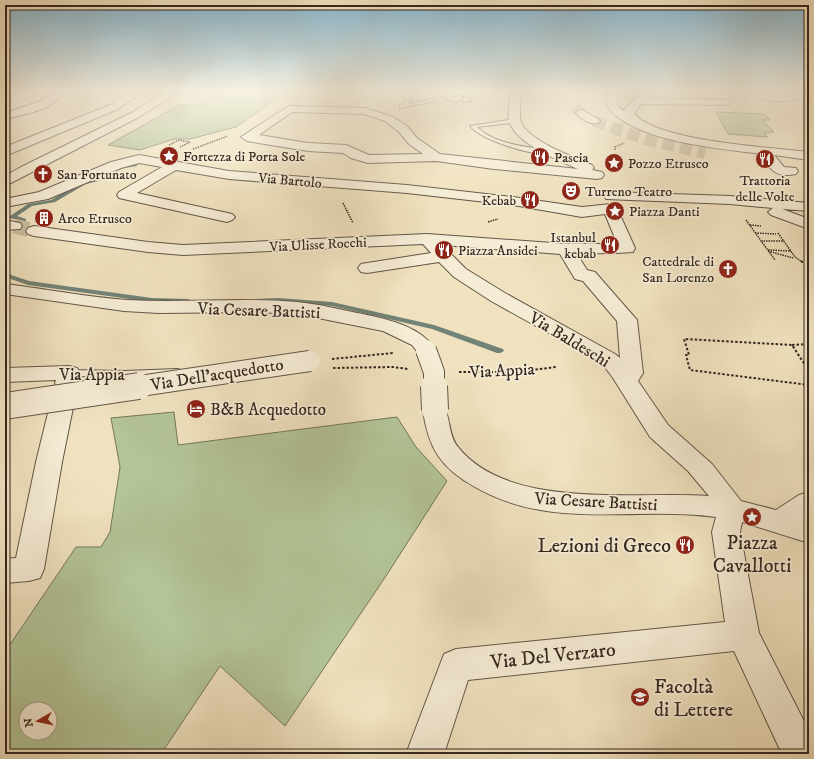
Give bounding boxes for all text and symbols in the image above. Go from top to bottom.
place icon: Fortezza di Porta Sole [158,145,180,167]
restaurant icon: Pascia [529,146,551,168]
place label: Fortezza di Porta Sole [183,148,306,166]
restaurant icon: Trattoria delle Volte [754,148,776,170]
place label: Pascia [554,149,588,167]
place icon: Pozzo Etrusco [603,152,625,174]
place label: Pozzo Etrusco [628,155,709,173]
church icon: San Fortunato [32,163,54,185]
place label: San Fortunato [57,166,137,184]
street label: Via Bartolo [256,169,323,193]
place label: Trattoria delle Volte [735,172,795,206]
theatre icon: Turreno Teatro [560,180,582,202]
place label: Turreno Teatro [585,183,672,201]
restaurant icon: Kebab [519,189,541,211]
place label: Kebab [481,192,516,210]
place icon: Piazza Danti [604,200,626,222]
place label: Piazza Danti [629,203,700,221]
building icon: Arco Etrusco [33,207,55,229]
place label: Arco Etrusco [58,210,132,228]
place label: Istanbul kebab [550,229,597,263]
street label: Via Ulisse Rocchi [268,233,367,257]
restaurant icon: Istanbul kebab [599,234,621,256]
restaurant icon: Piazza Ansidei [433,239,455,261]
place label: Piazza Ansidei [458,242,538,260]
place label: Cattedrale di San Lorenzo [642,253,714,287]
church icon: Cattedrale di San Lorenzo [717,258,739,280]
street label: Via Cesare Battisti [196,298,321,324]
street label: Via Baldeschi [524,307,614,373]
street label: Via Dell'acquedotto [148,354,285,396]
street label: Via Appia [468,358,536,384]
street label: Via Appia [58,364,125,386]
hotel icon: B&B Acquedotto [185,398,207,420]
place label: B&B Acquedotto [210,399,326,421]
street label: Via Cesare Battisti [533,488,658,516]
place icon: Piazza Cavallotti [741,506,763,528]
place label: Piazza Cavallotti [713,531,791,579]
place label: Lezioni di Greco [537,534,671,559]
restaurant icon: Lezioni di Greco [674,534,696,556]
street label: Via Del Verzaro [488,637,617,676]
place label: Facoltà di Lettere [654,675,733,723]
school or university icon: Facoltà di Lettere [629,686,651,708]
north arrow [18,701,58,741]
text: N [21,717,37,728]

